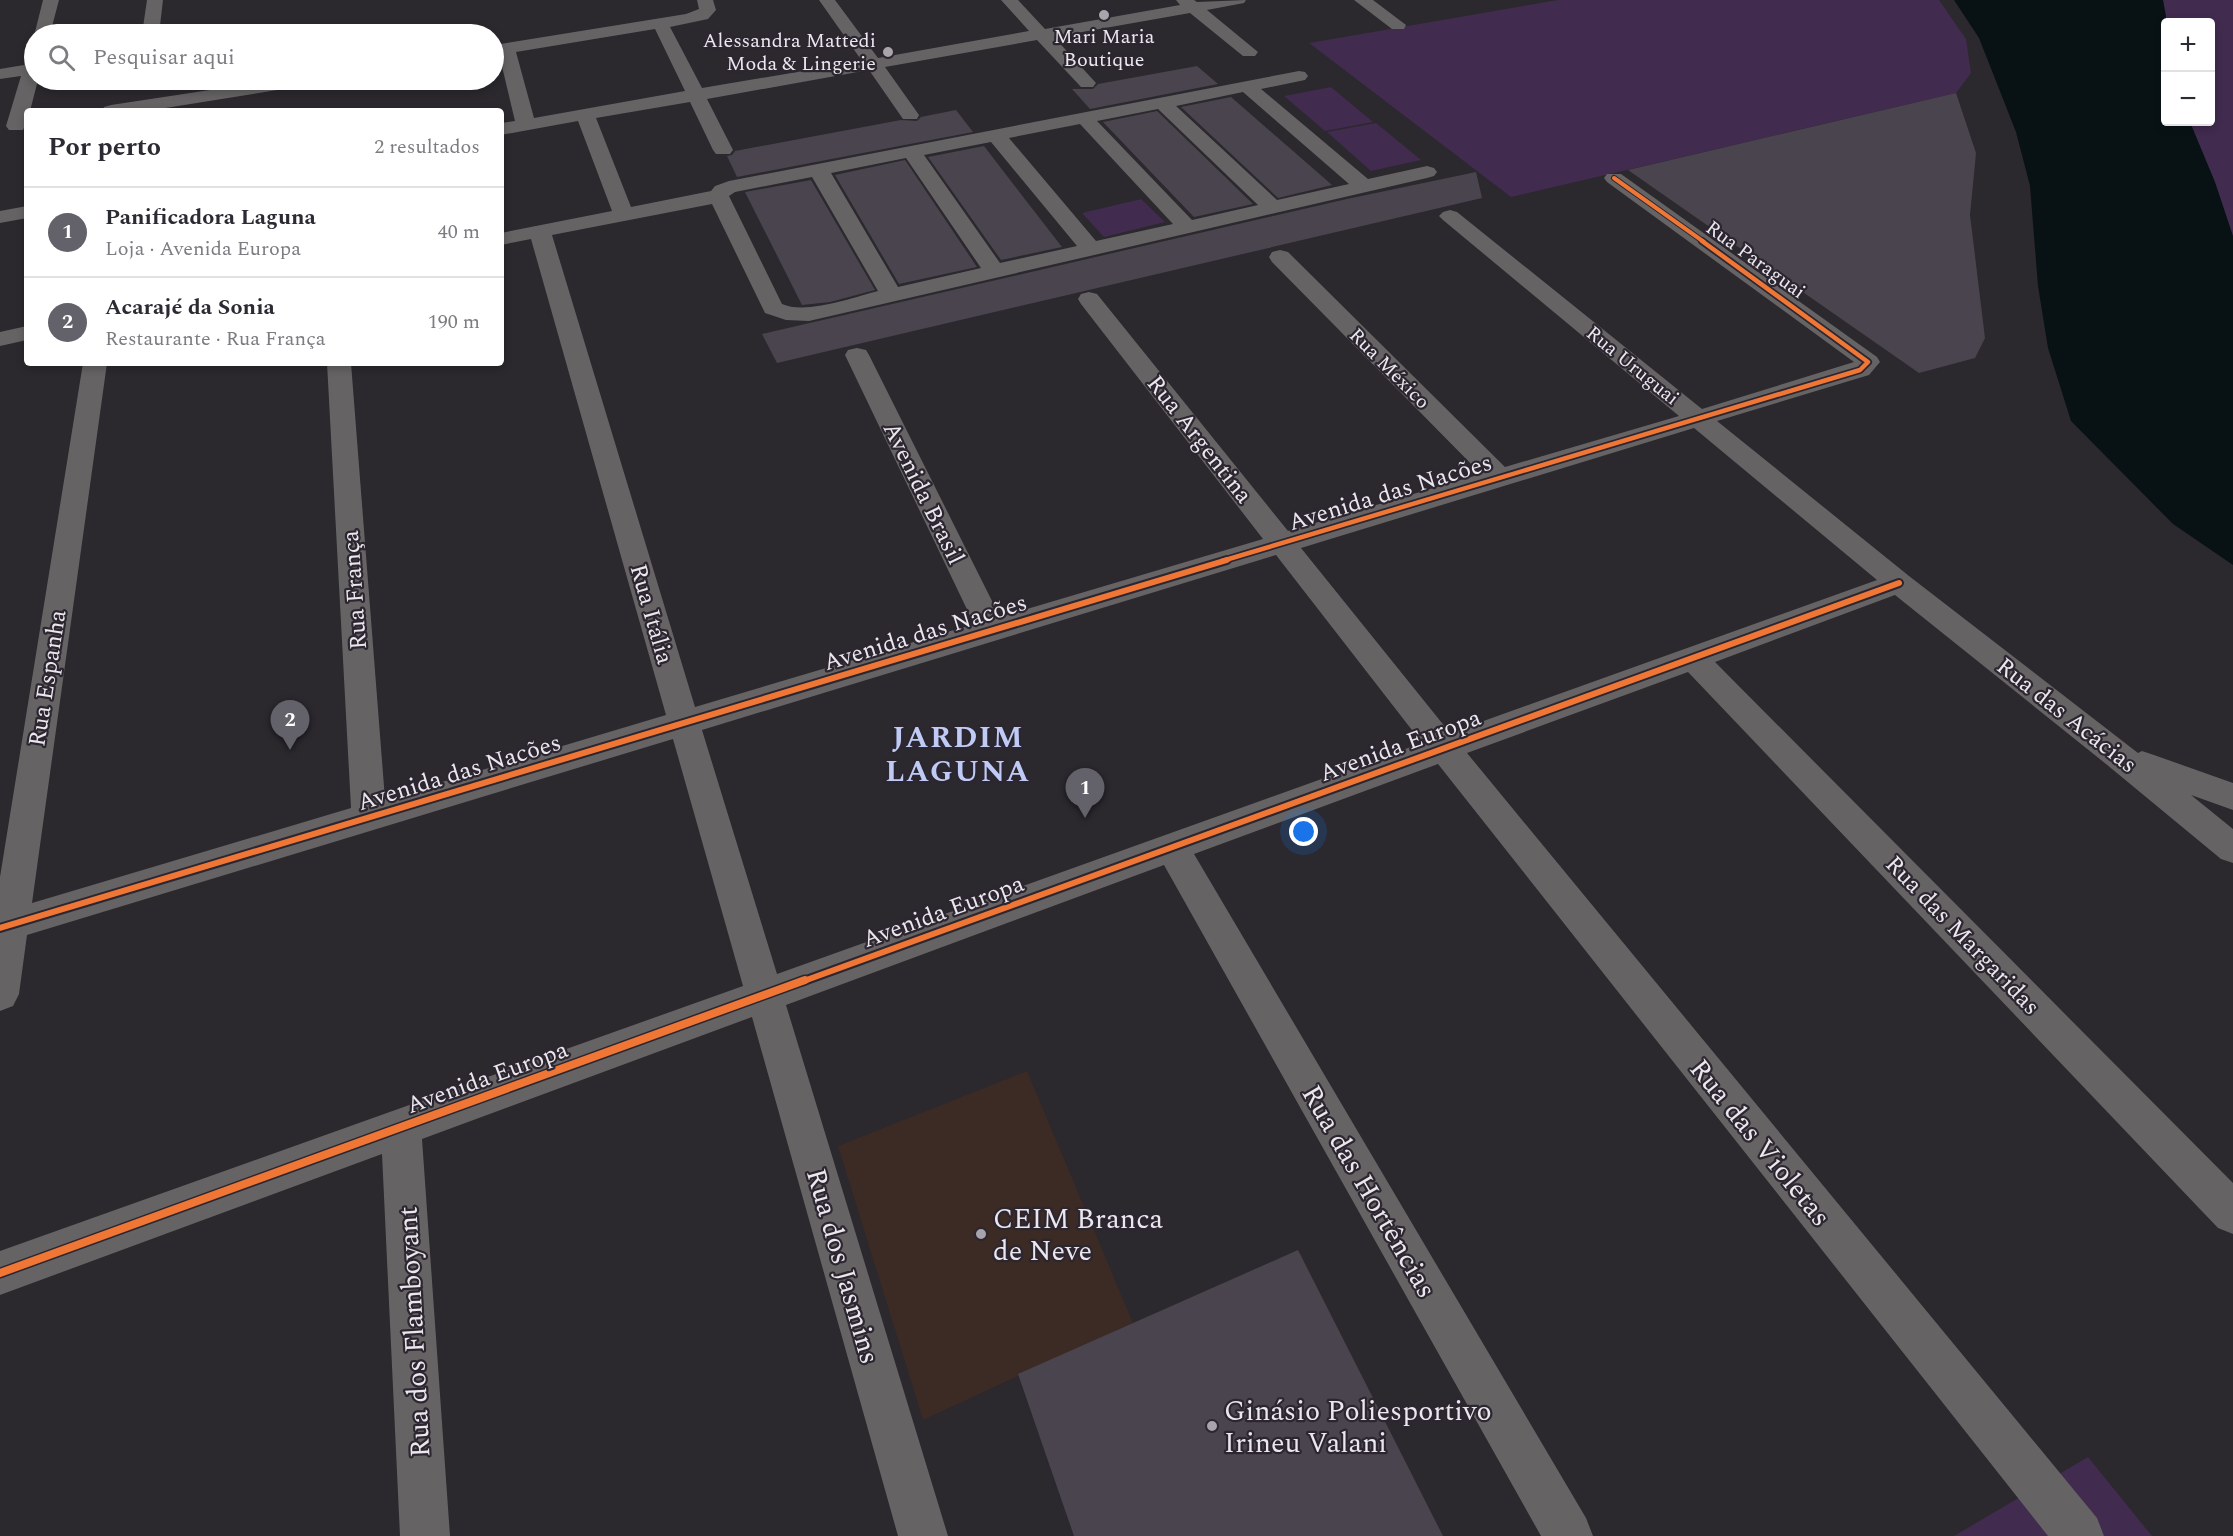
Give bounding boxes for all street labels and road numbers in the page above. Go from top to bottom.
street label: Rua Paraguai [1699,213,1812,306]
street label: Rua Uruguai [1579,319,1685,413]
street label: Rua México [1342,321,1437,416]
street label: Rua Argentina [1137,368,1261,512]
street label: Avenida Brasil [873,416,973,571]
street label: Avenida das Nacões [1284,445,1497,541]
street label: Rua França [333,529,377,651]
street label: Rua Itália [620,560,683,669]
street label: Avenida das Nacões [819,585,1032,681]
street label: Rua Espanha [19,607,77,749]
street label: Rua das Acácias [1988,649,2145,782]
street label: Avenida Europa [1314,700,1486,792]
street label: Avenida das Nacões [353,725,566,821]
street label: Rua das Margaridas [1876,848,2048,1024]
street label: Avenida Europa [857,866,1029,958]
street label: Avenida Europa [401,1032,573,1124]
street label: Rua das Violetas [1678,1050,1841,1236]
street label: Rua das Hortências [1290,1077,1447,1306]
street label: Rua dos Jasmins [794,1164,891,1369]
street label: Rua dos Flamboyant [386,1205,443,1459]

